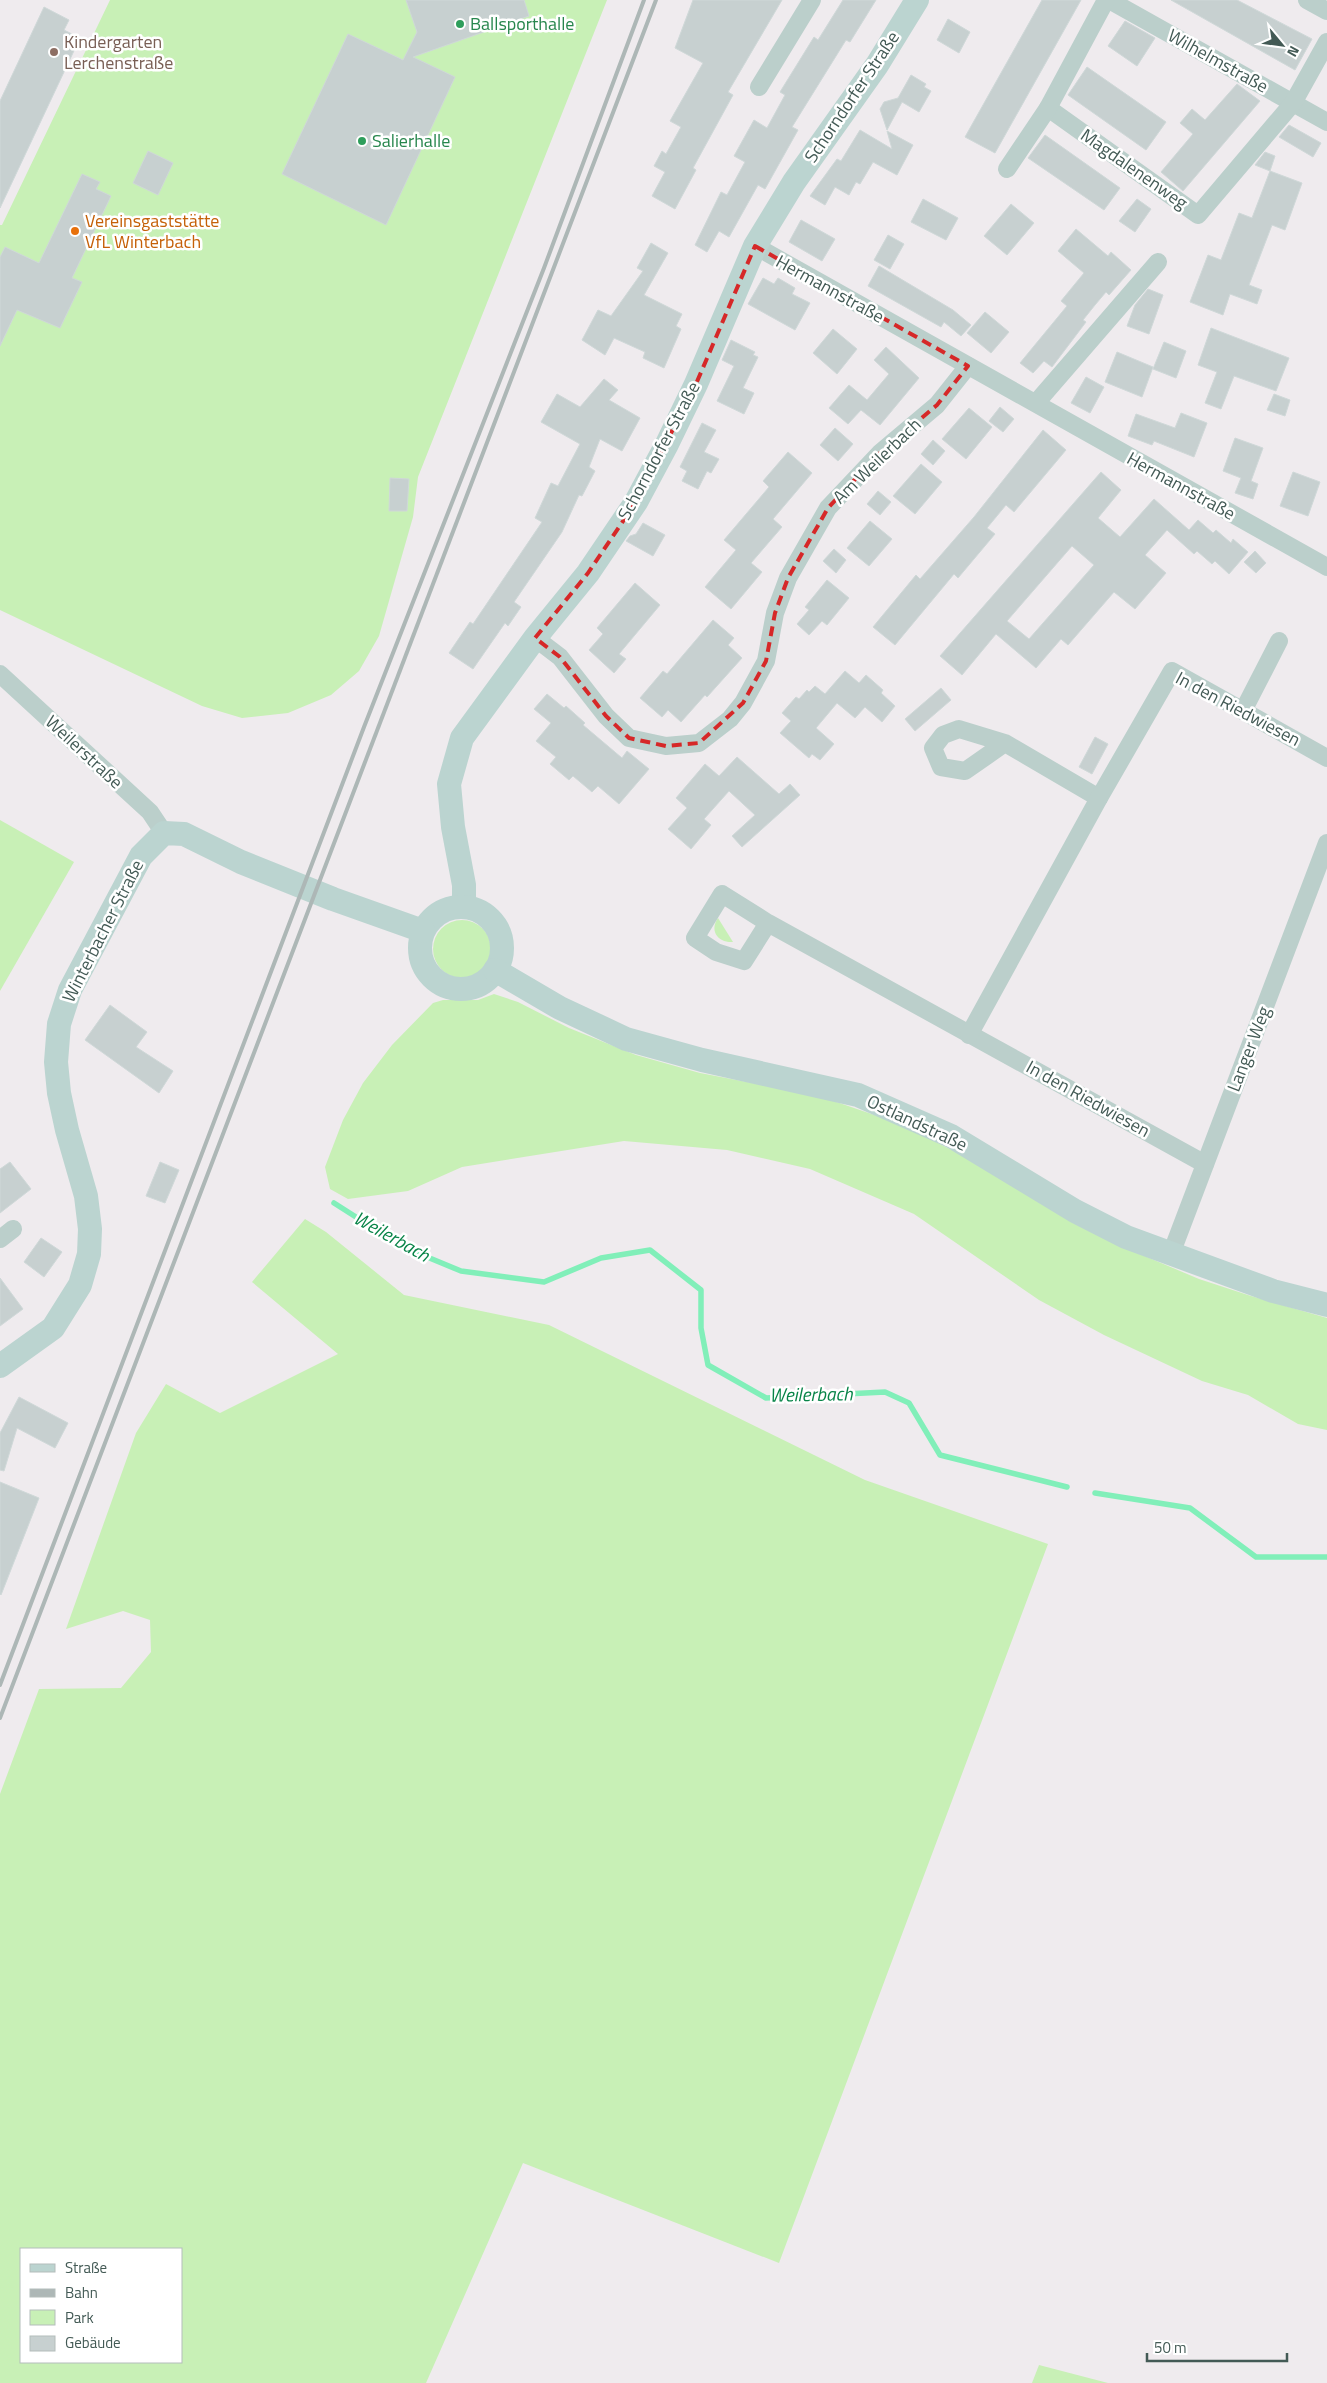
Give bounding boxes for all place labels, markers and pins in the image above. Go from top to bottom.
place label: Ballsporthalle [470,10,574,37]
marker: Ballsporthalle [454,18,466,30]
place label: Kindergarten Lerchenstraße [64,28,173,76]
marker: Kindergarten Lerchenstraße [48,46,60,58]
place label: Salierhalle [372,127,450,154]
marker: Salierhalle [356,135,368,147]
place label: Vereinsgaststätte VfL Winterbach [85,207,219,255]
marker: Vereinsgaststätte VfL Winterbach [69,225,81,237]

